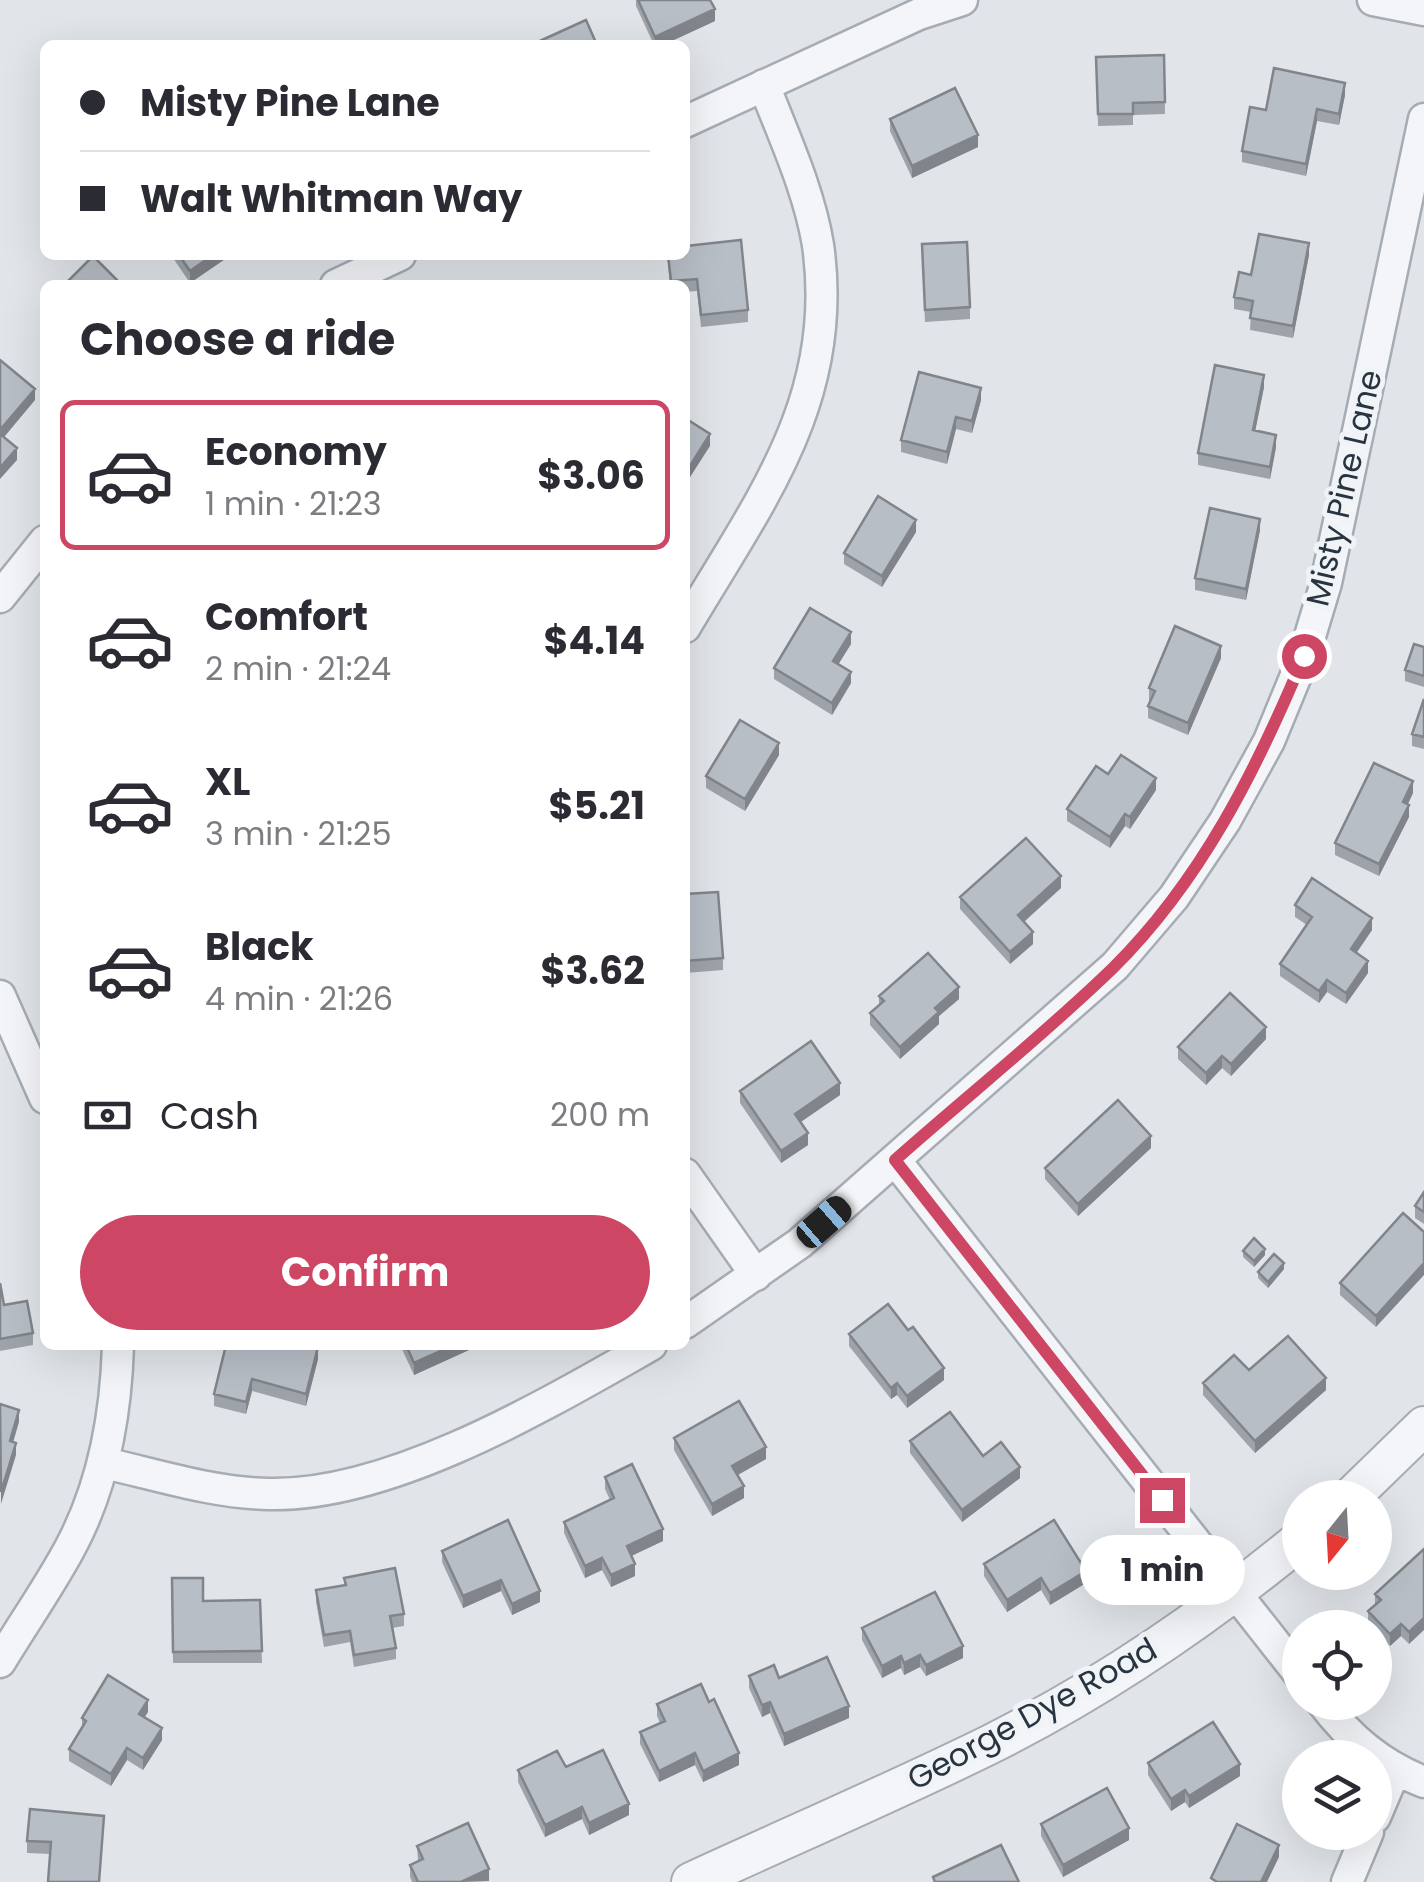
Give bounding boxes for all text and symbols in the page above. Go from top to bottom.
text: Misty Pine Lane [140,76,440,129]
text: Walt Whitman Way [140,172,522,225]
text: Choose a ride [80,308,395,371]
street label: Misty Pine Lane [1294,365,1393,611]
text: Economy [205,425,387,478]
icon: car [85,430,175,520]
text: $3.06 [537,449,645,502]
text: 1 min · 21:23 [205,481,382,526]
text: Comfort [205,590,368,643]
icon: car [85,595,175,685]
text: $4.14 [544,614,645,667]
route start [1282,634,1327,679]
text: 2 min · 21:24 [205,646,391,691]
text: XL [205,755,250,808]
icon: car [85,760,175,850]
text: $5.21 [549,779,645,832]
text: 3 min · 21:25 [205,811,392,856]
text: Black [205,920,314,973]
icon: car [85,925,175,1015]
text: $3.62 [540,944,645,997]
text: 4 min · 21:26 [205,976,393,1021]
icon: cash [80,1088,135,1143]
text: Cash [160,1089,259,1142]
text: 200 m [550,1092,650,1137]
car [792,1191,856,1253]
button: Confirm [80,1215,650,1330]
route end [1140,1478,1185,1523]
north arrow [1282,1480,1392,1590]
map controls [1282,1480,1392,1850]
callout: 1 min [1080,1535,1244,1605]
text: 1 min [1121,1547,1204,1592]
button: locate [1282,1610,1392,1720]
street label: George Dye Road [899,1626,1165,1801]
button: layers [1282,1740,1392,1850]

